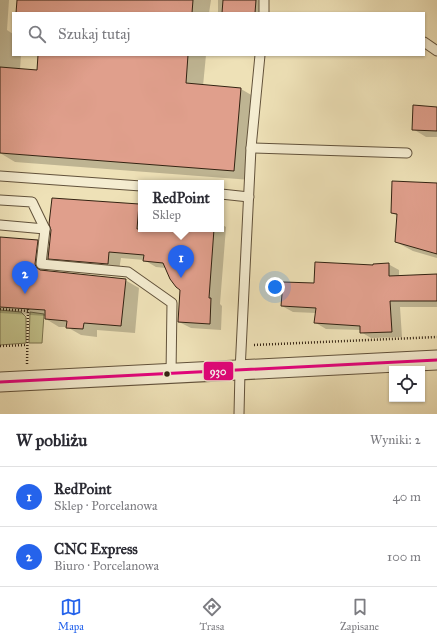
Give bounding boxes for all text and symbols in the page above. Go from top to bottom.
search box [12,12,425,56]
icon: search [26,23,48,45]
text: Szukaj tutaj [58,25,130,43]
popup [138,180,224,232]
text: RedPoint [152,189,210,207]
text: Sklep [152,207,181,223]
pin: 1 [168,245,194,278]
pin: 2 [12,261,38,294]
your location [265,277,285,297]
line badge: 930 [203,361,234,381]
text: 930 [210,365,227,379]
map controls [389,366,425,402]
button: locate [389,366,425,402]
unlabelled marker [162,369,172,379]
text: W pobliżu [16,430,87,451]
text: Wyniki: 2 [370,432,421,448]
text: RedPoint [54,480,112,498]
text: 1 [26,489,32,505]
text: 40 m [392,489,421,505]
text: Sklep · Porcelanowa [54,498,157,514]
text: CNC Express [54,540,138,558]
text: 2 [26,549,32,565]
text: 100 m [387,549,421,565]
text: Biuro · Porcelanowa [54,558,159,574]
tab: Mapa [58,596,84,633]
tab: Trasa [200,596,224,633]
tab: Zapisane [340,596,379,633]

